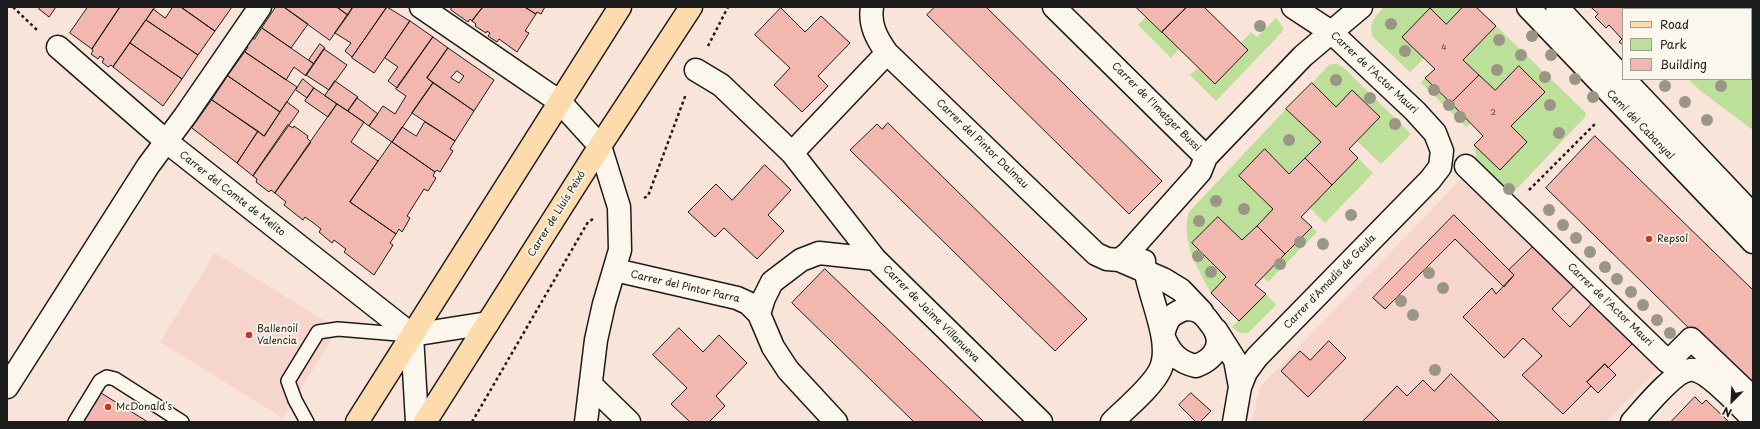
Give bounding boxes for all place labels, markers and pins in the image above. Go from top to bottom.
place label: Repsol [1657,233,1688,245]
marker: Repsol [1644,234,1654,244]
place label: Ballenoil Valencia [257,323,298,346]
marker: Ballenoil Valencia [244,330,254,340]
place label: McDonald's [116,401,172,413]
marker: McDonald's [103,402,113,412]

